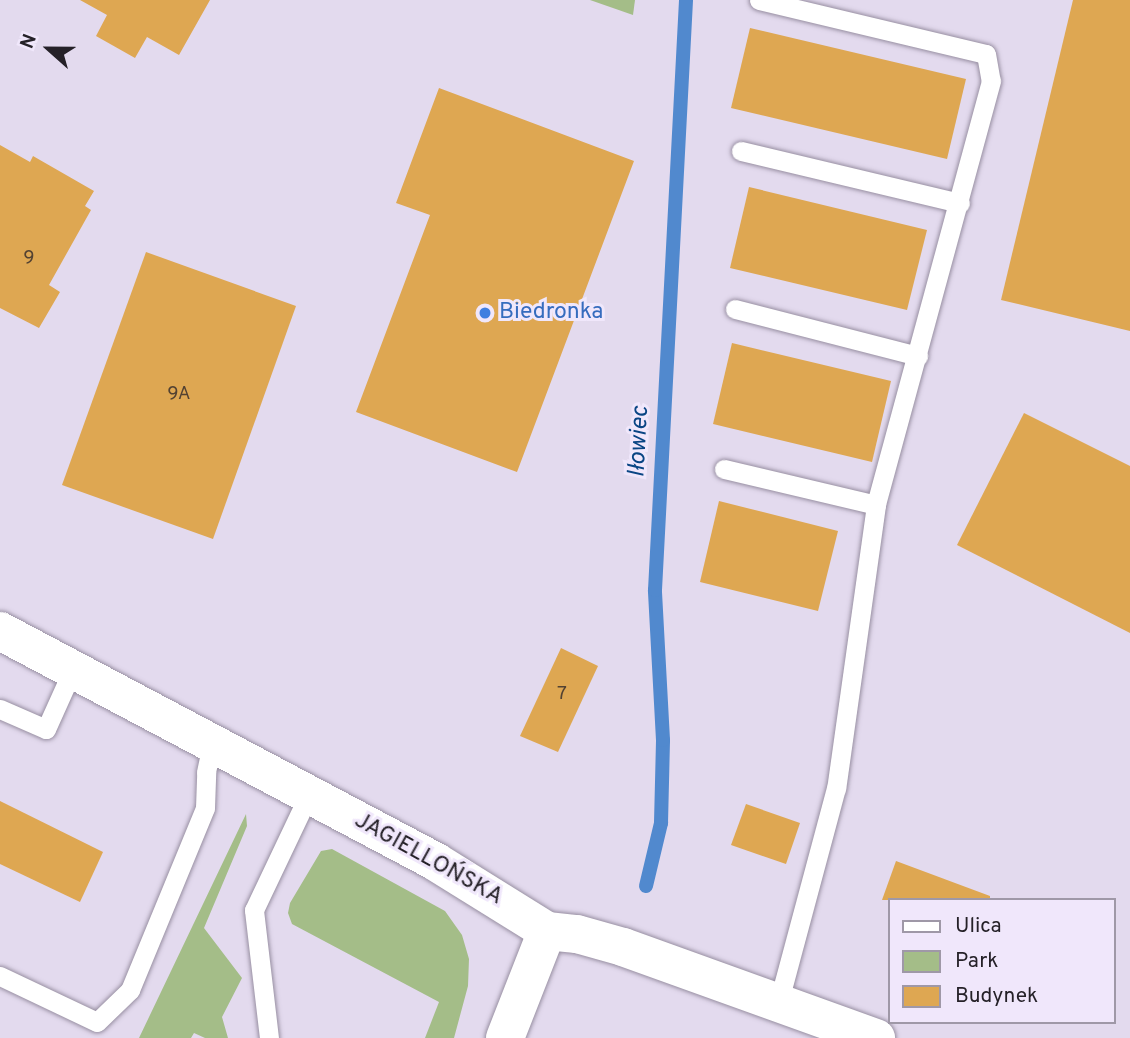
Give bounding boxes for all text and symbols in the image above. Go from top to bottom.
north arrow [14,14,84,84]
text: N [16,31,43,52]
house number: 9 [23,248,35,270]
place label: Biedronka [499,299,603,327]
marker: Biedronka [477,305,493,321]
house number: 9A [167,384,191,406]
water label: Iłowiec [624,406,656,478]
house number: 7 [557,684,567,706]
street label: JAGIELLOŃSKA [349,808,507,912]
legend [888,898,1116,1024]
text: Ulica [955,913,1002,940]
text: Park [955,948,998,975]
text: Budynek [955,983,1038,1010]

